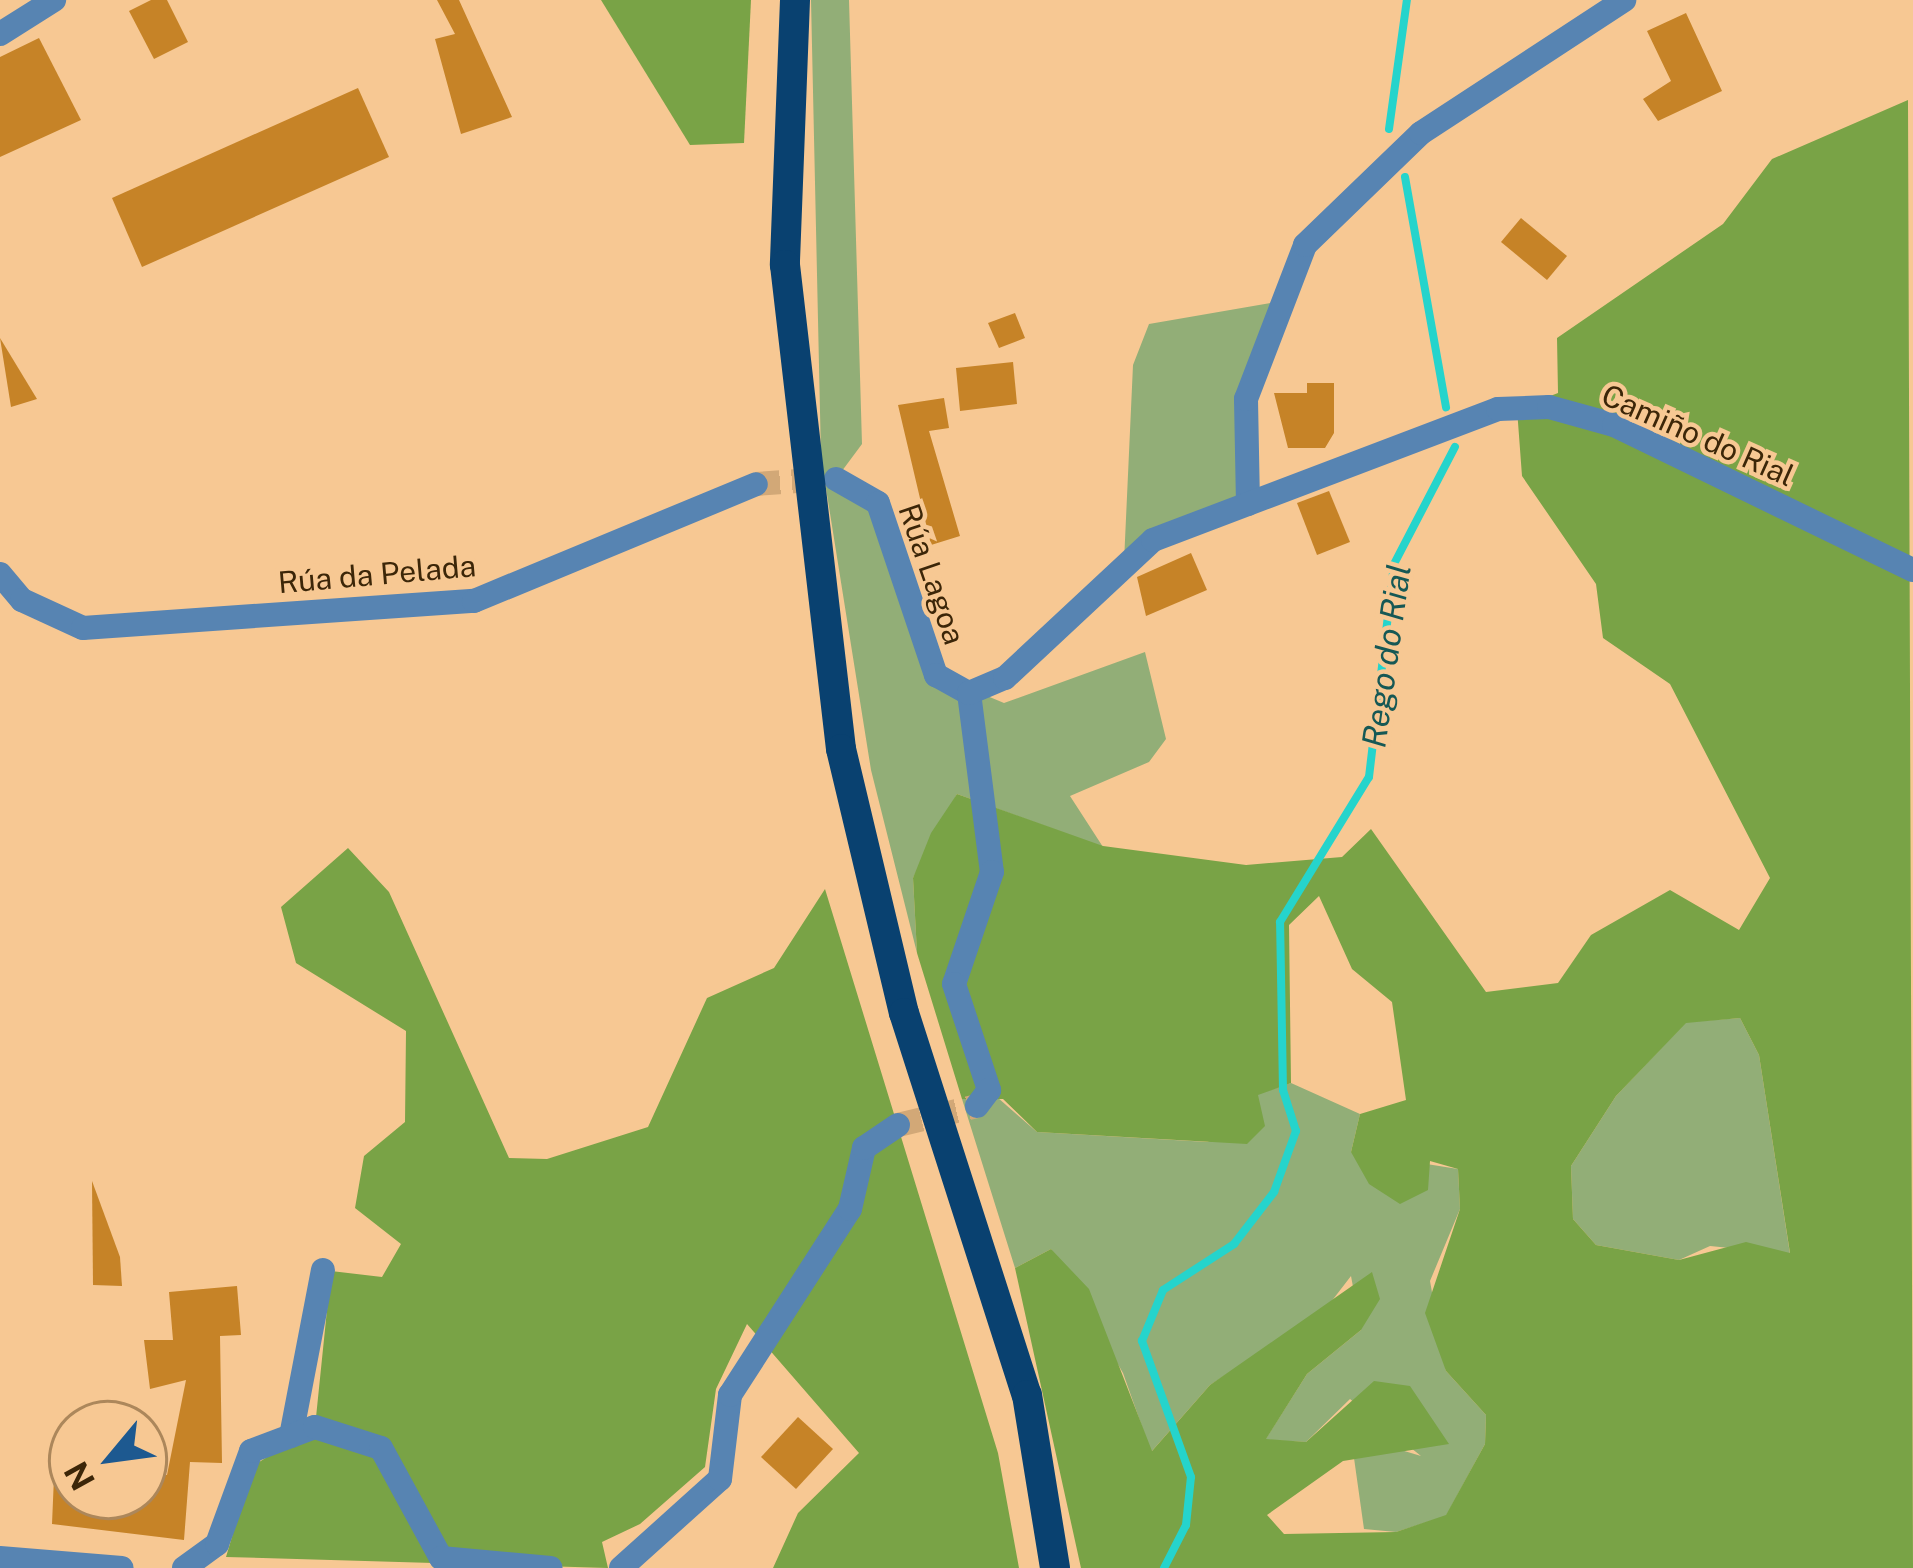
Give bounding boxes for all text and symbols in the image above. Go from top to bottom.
street label: Camiño do Rial [1596,376,1800,494]
street label: Rúa Lagoa [891,499,973,649]
street label: Rúa da Pelada [276,547,478,601]
water label: Rego do Rial [1354,561,1420,751]
north arrow [48,1400,168,1520]
text: N [56,1455,102,1496]

